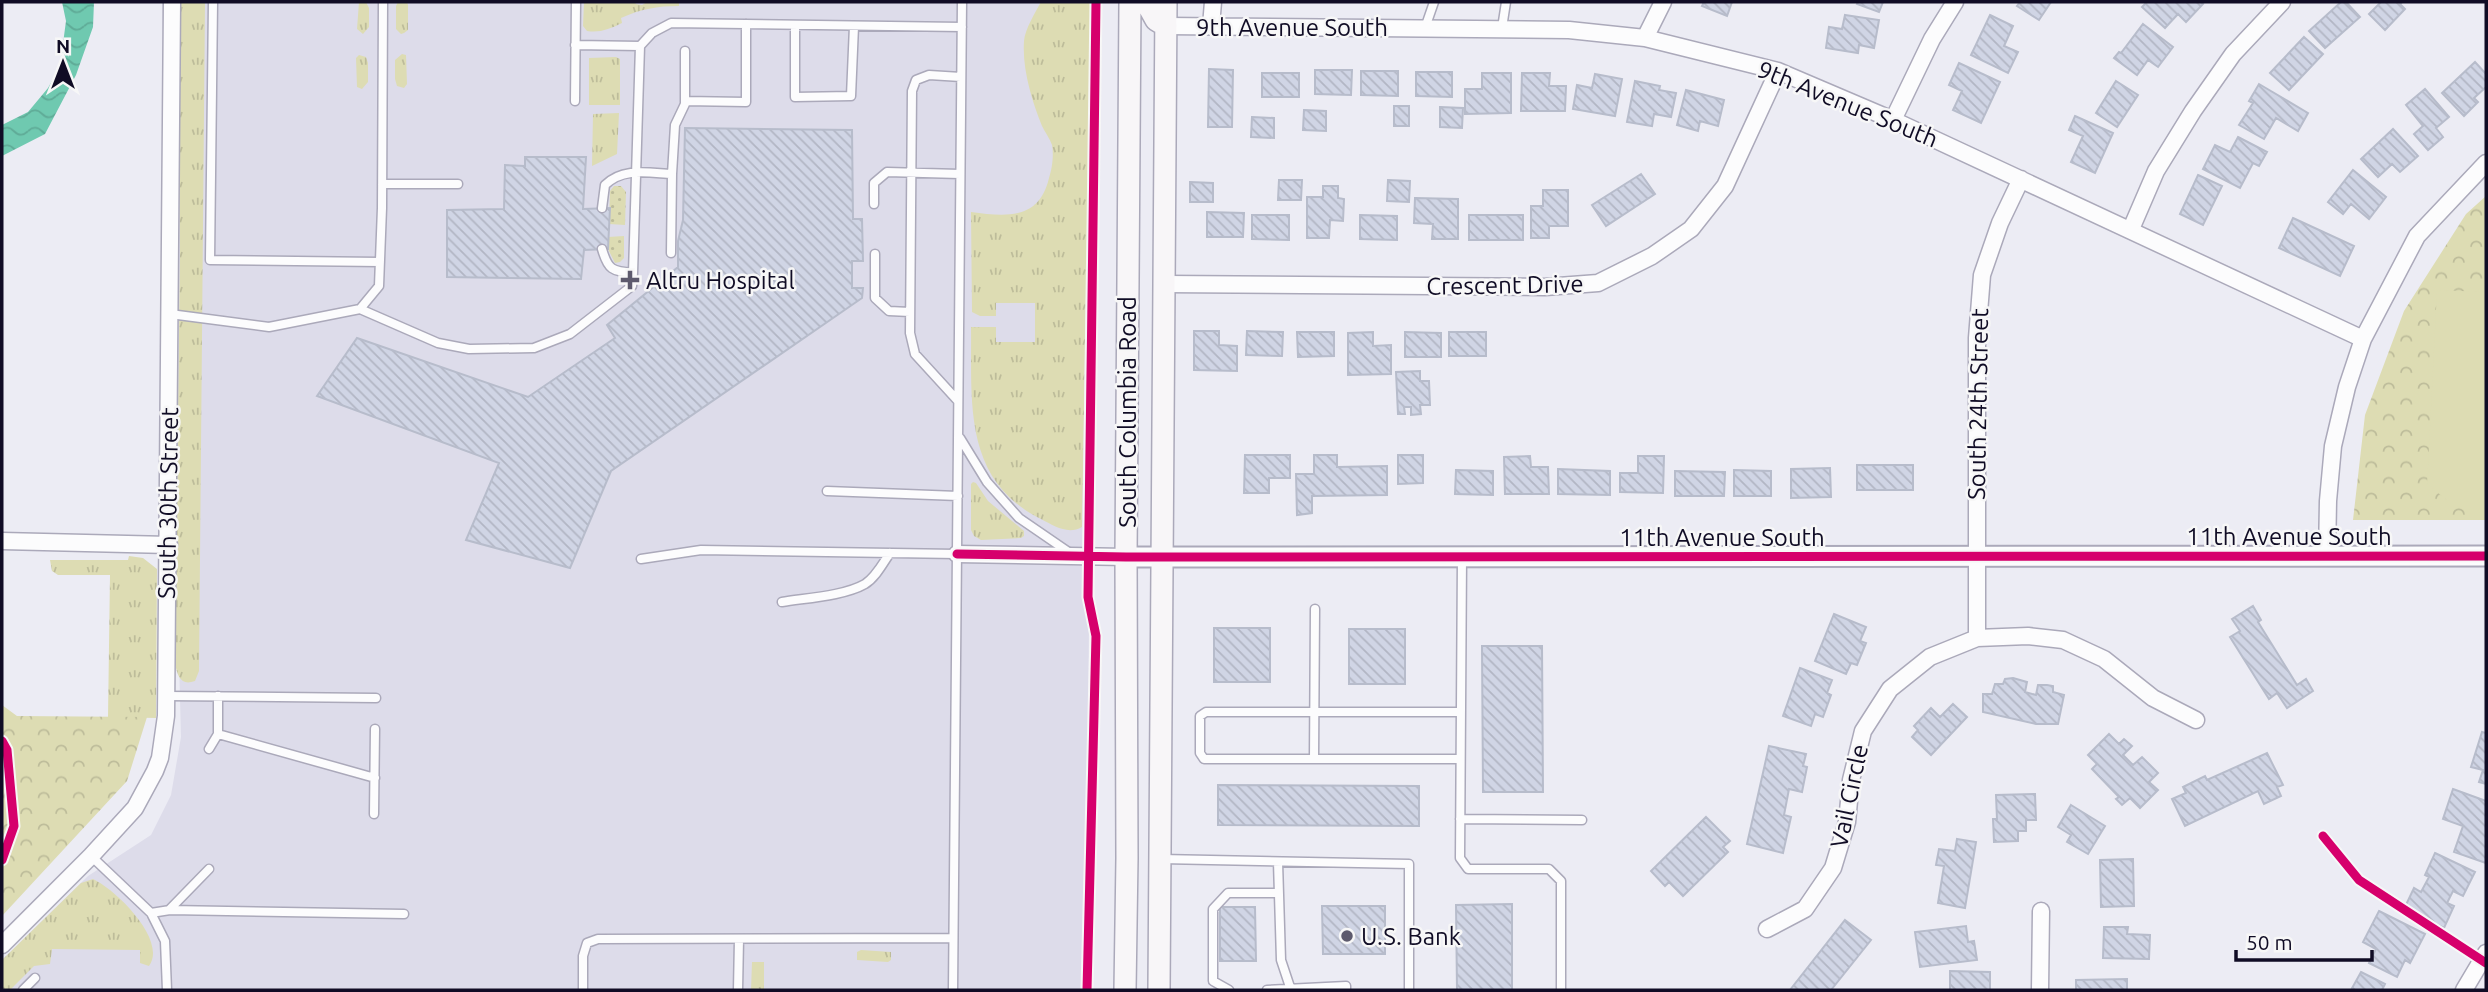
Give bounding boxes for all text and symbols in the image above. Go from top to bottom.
street label: 9th Avenue South [1196,14,1388,41]
north arrow [28,28,98,98]
text: N [56,35,70,57]
street label: 9th Avenue South [1754,56,1942,152]
place label: Altru Hospital [646,267,795,294]
marker: Altru Hospital [620,270,640,290]
street label: Crescent Drive [1426,270,1584,300]
street label: South Columbia Road [1114,296,1141,528]
street label: South 24th Street [1963,307,1993,500]
street label: South 30th Street [153,406,183,599]
street label: 11th Avenue South [2186,523,2392,550]
street label: 11th Avenue South [1619,524,1825,551]
street label: Vail Circle [1825,742,1873,850]
scale bar [2236,918,2372,962]
place label: U.S. Bank [1361,923,1461,950]
marker: U.S. Bank [1339,928,1355,944]
text: 50 m [2246,930,2293,954]

